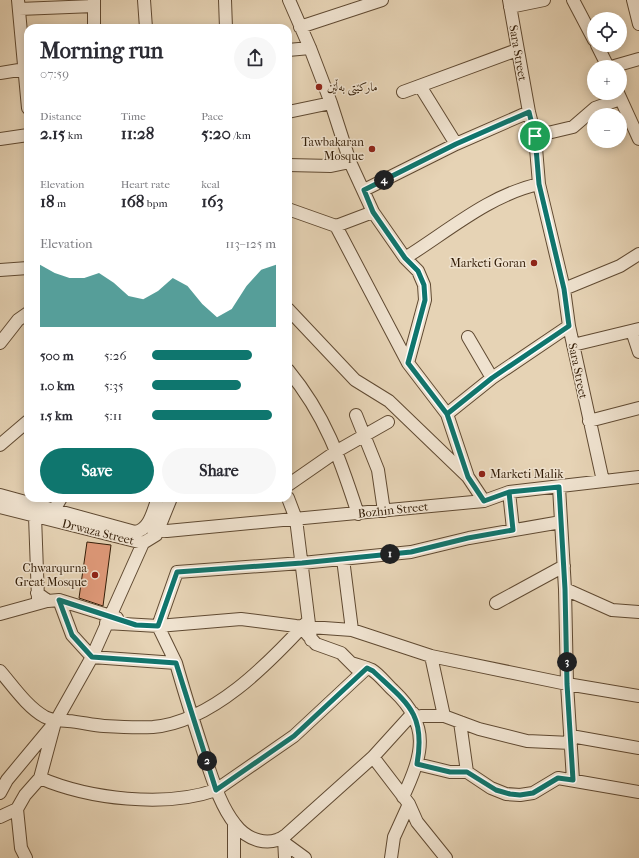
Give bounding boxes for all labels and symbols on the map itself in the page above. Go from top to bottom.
street label: Sara Street [506,24,530,83]
place label: مارکێتی بەڵێن [327,79,378,96]
marker: مارکێتی بەڵێن [314,82,324,92]
pin [518,119,552,153]
place label: Tawbakaran Mosque [302,135,364,163]
marker: Tawbakaran Mosque [367,144,377,154]
pin: 4 [374,170,394,190]
place label: Marketi Goran [450,256,526,270]
marker: Marketi Goran [529,258,539,268]
street label: Sara Street [565,342,591,401]
place label: Marketi Malik [490,467,564,481]
marker: Marketi Malik [477,469,487,479]
street label: Bozhin Street [357,499,430,521]
street label: Drwaza Street [61,516,136,548]
pin: 1 [380,544,400,564]
place label: Chwarqurna Great Mosque [15,561,87,589]
marker: Chwarqurna Great Mosque [90,570,100,580]
pin: 3 [557,652,577,672]
pin: 2 [197,751,217,771]

